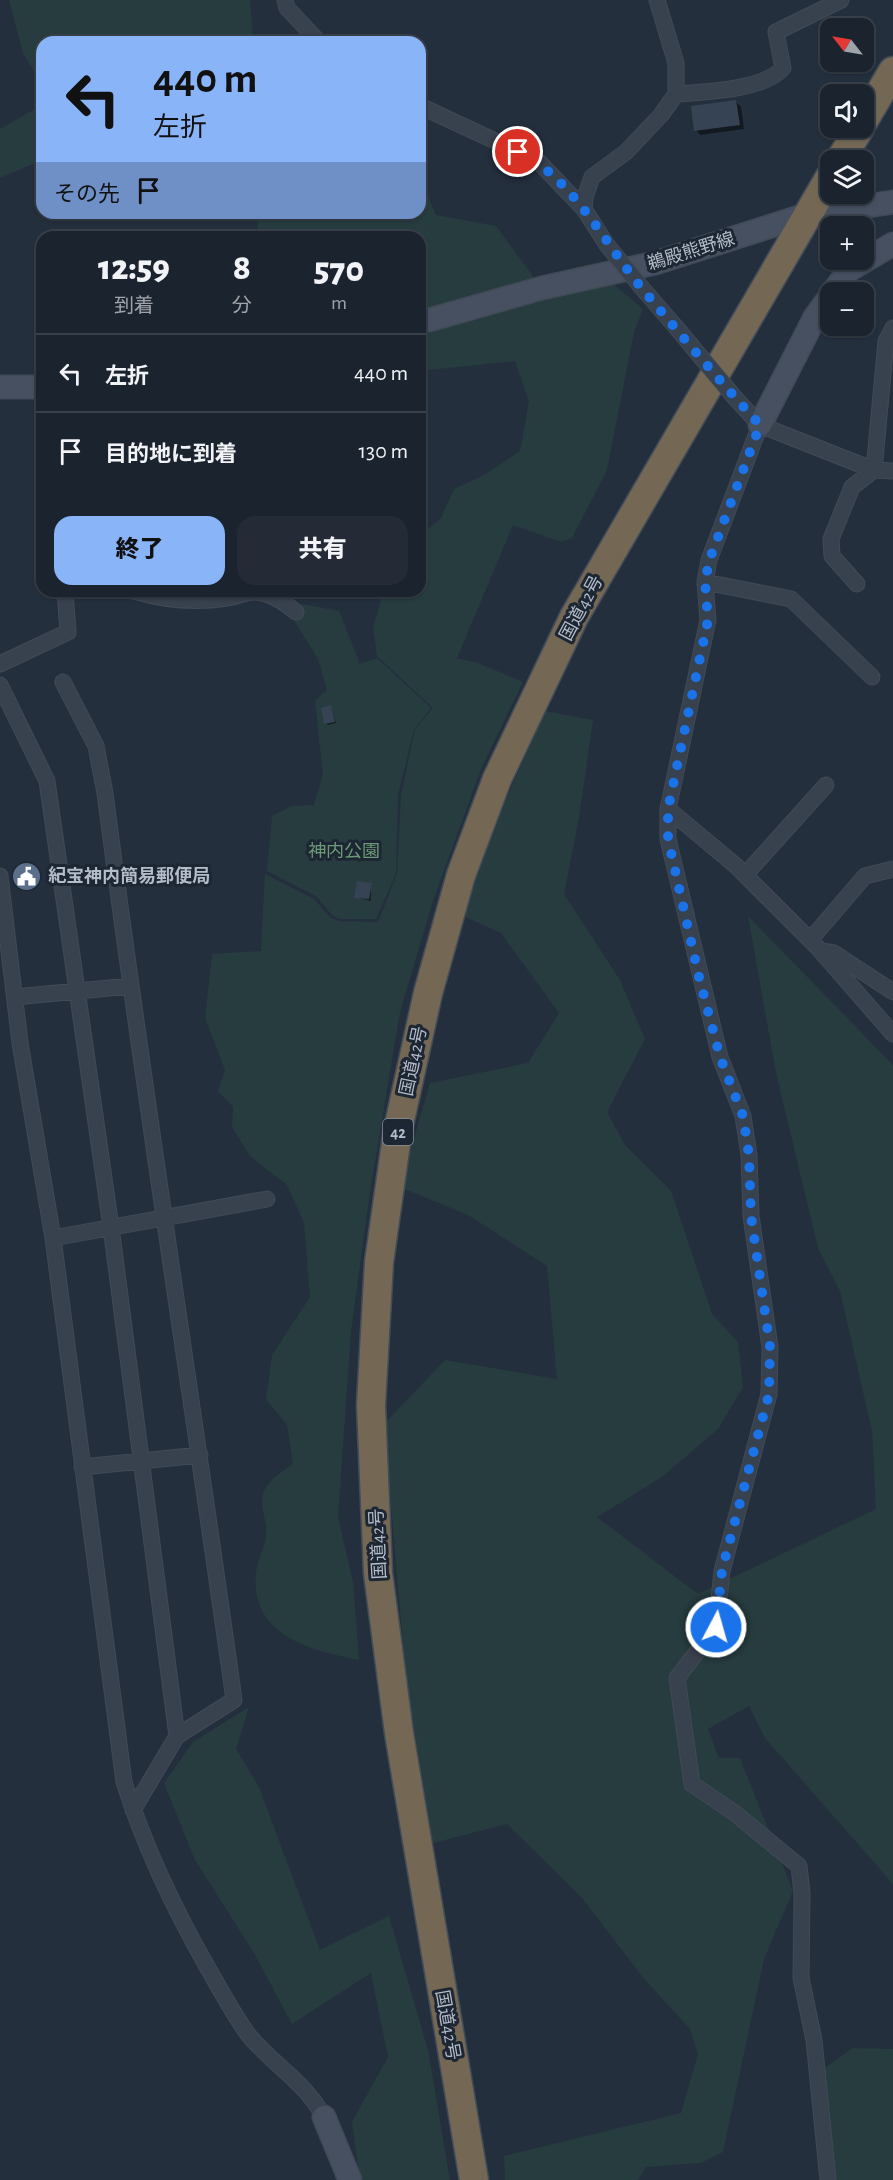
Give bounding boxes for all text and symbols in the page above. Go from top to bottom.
north arrow [820,18,874,72]
map controls [820,18,874,336]
text: 440 m [153,58,257,100]
icon: left [54,60,132,138]
button: sound [820,84,874,138]
text: 左折 [153,114,207,141]
pin [492,126,543,177]
icon: arrive [501,135,534,168]
button: layers [820,150,874,204]
icon: arrive [132,174,165,207]
text: その先 [54,183,120,205]
button: + [820,216,874,270]
street label: 鵜殿熊野線 [645,228,737,274]
text: 12:59 [98,250,170,286]
text: 8 [233,250,251,286]
text: 570 [314,252,364,288]
button: − [820,282,874,336]
text: m [331,293,347,313]
text: 到着 [114,296,154,316]
text: 分 [232,296,252,316]
icon: left [54,357,87,390]
text: 440 m [354,362,408,384]
text: 左折 [105,365,149,387]
icon: arrive [54,435,87,468]
text: 130 m [359,440,408,462]
text: 目的地に到着 [105,443,237,465]
button: 終了 [54,516,225,585]
button: 共有 [237,516,408,585]
street label: 国道42号 [556,572,606,644]
park label: 神内公園 [308,842,380,861]
public building icon: 紀宝神内簡易郵便局 [11,860,43,892]
place label: 紀宝神内簡易郵便局 [48,866,210,886]
street label: 国道42号 [396,1024,430,1098]
road number: 42 [383,1119,413,1145]
street label: 国道42号 [366,1508,390,1580]
position arrow [684,1595,748,1659]
street label: 国道42号 [432,1988,464,2062]

